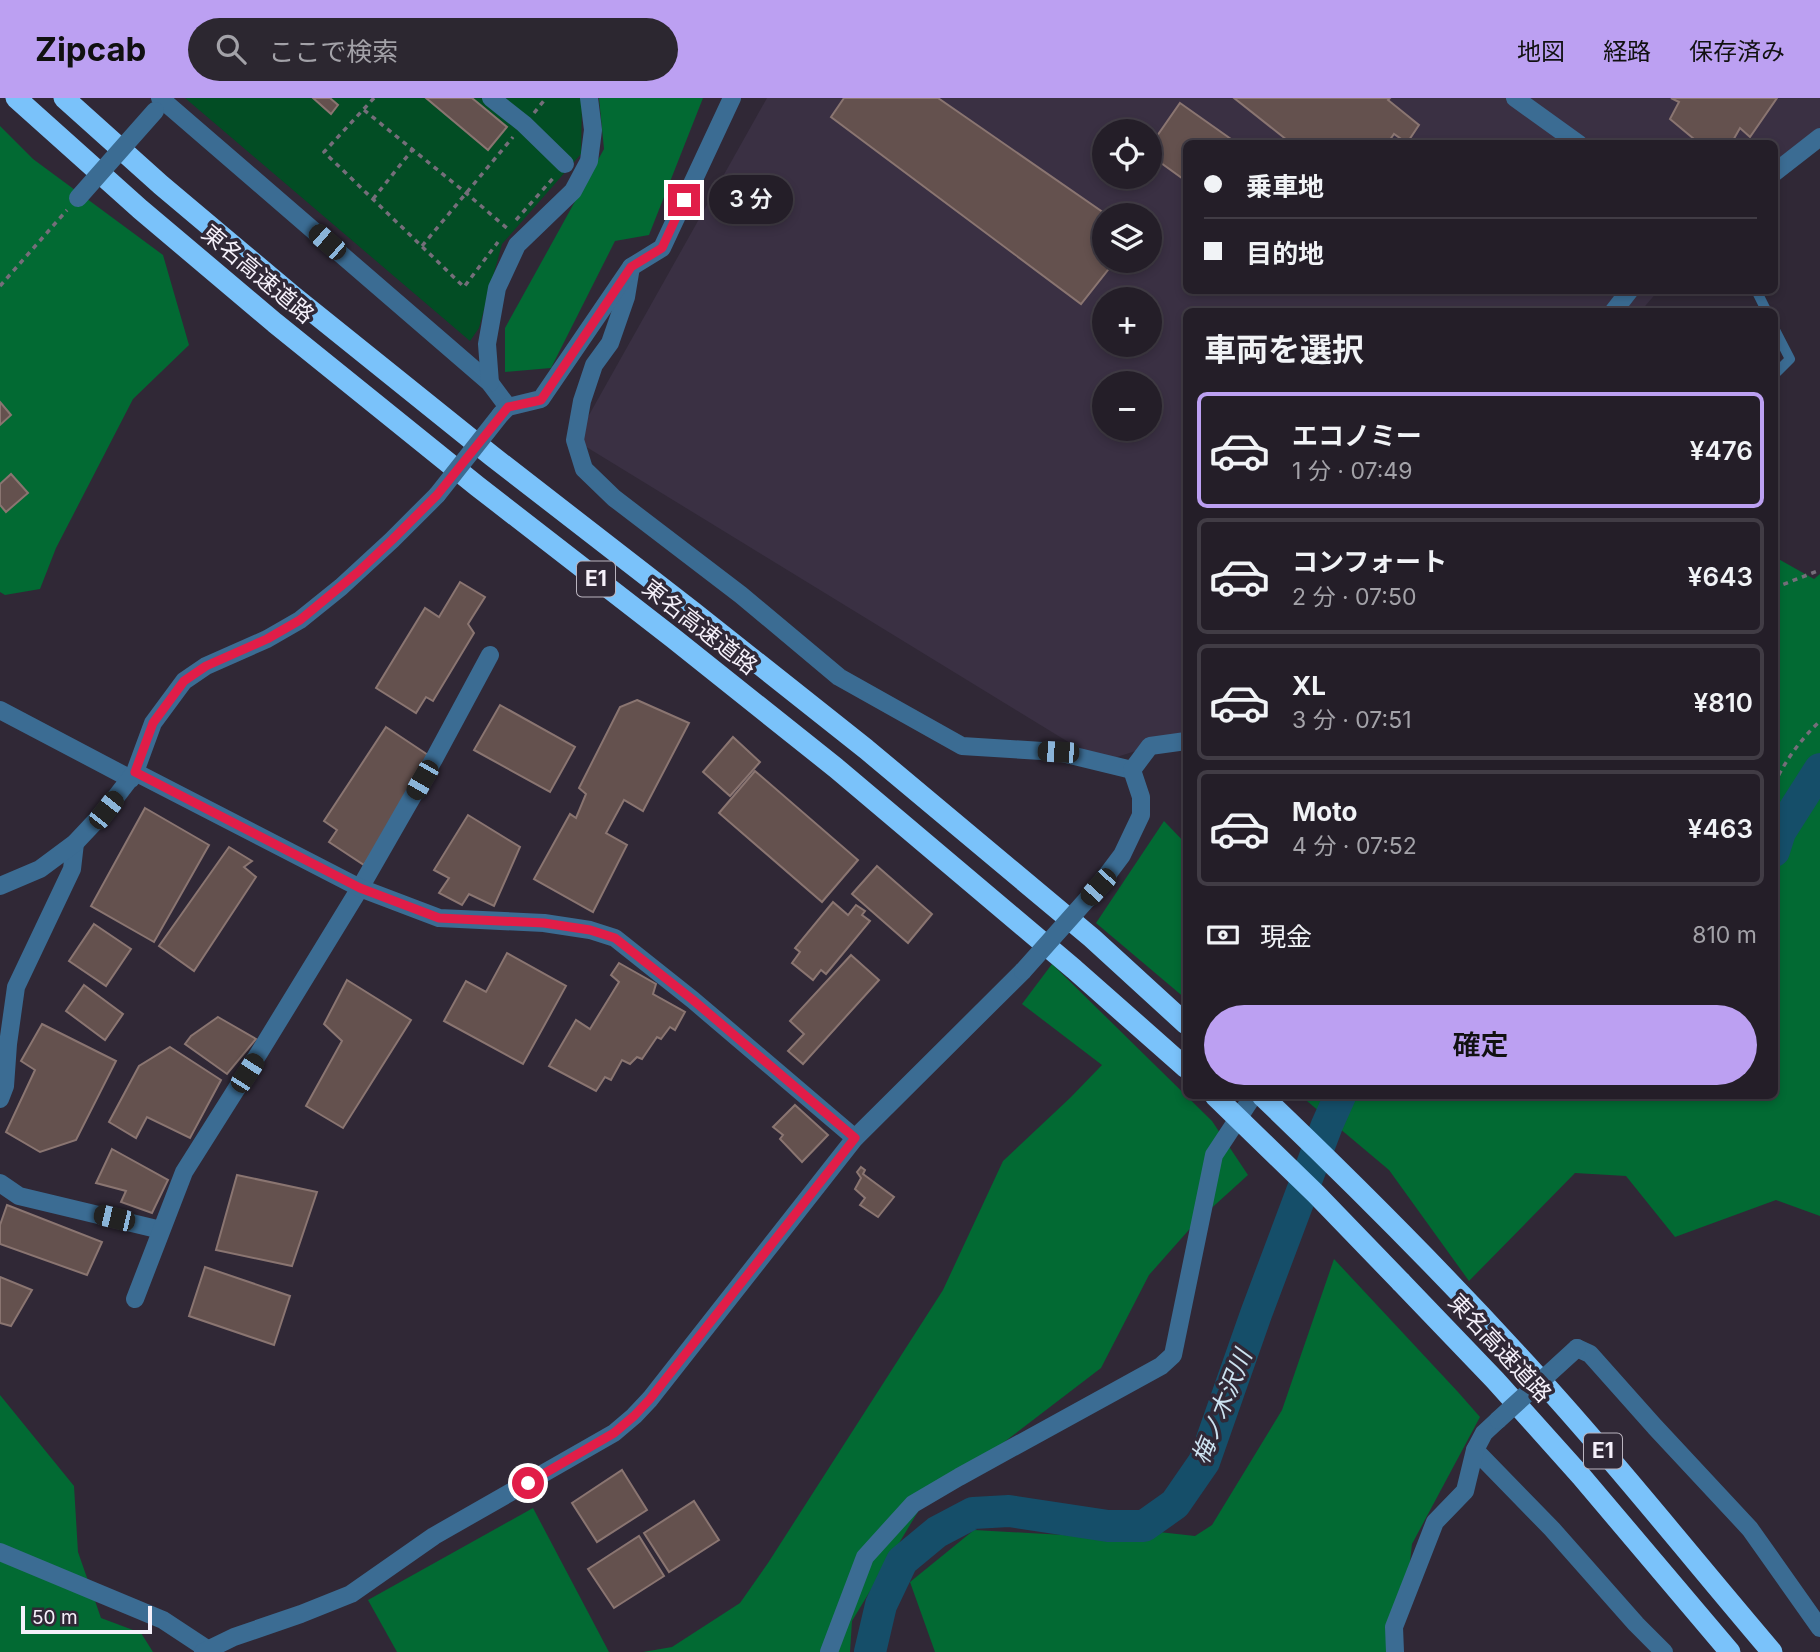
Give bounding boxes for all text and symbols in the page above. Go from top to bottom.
search box [188,18,678,81]
text: Zipcab [35,29,146,69]
icon: search [212,30,250,68]
text: ここで検索 [268,36,398,67]
text: 地図 [1517,37,1565,66]
text: 経路 [1603,37,1651,66]
text: 保存済み [1689,37,1785,66]
map controls [1092,119,1162,441]
button: locate [1092,119,1162,189]
text: 乗車地 [1246,171,1324,202]
callout: 3 分 [708,176,792,224]
route end [668,184,700,216]
text: 3 分 [729,185,773,213]
button: layers [1092,203,1162,273]
street label: 東名高速道路 [196,219,320,329]
car [305,220,350,264]
text: 目的地 [1246,238,1324,269]
button: + [1092,287,1162,357]
text: 車両を選択 [1204,330,1364,369]
button: − [1092,371,1162,441]
icon: car [1208,419,1271,482]
text: エコノミー [1292,420,1422,451]
text: ¥476 [1690,435,1753,466]
text: 1 分 · 07:49 [1292,457,1412,485]
icon: car [1208,545,1271,608]
text: コンフォート [1292,546,1447,577]
road number: E1 [577,561,615,596]
text: ¥643 [1688,561,1753,592]
street label: 東名高速道路 [637,573,763,681]
text: 2 分 · 07:50 [1292,583,1416,611]
text: XL [1292,670,1326,701]
icon: car [1208,671,1271,734]
text: ¥810 [1694,687,1753,718]
text: 3 分 · 07:51 [1292,706,1412,734]
car [1037,740,1080,764]
car [403,757,442,803]
car [85,787,128,833]
text: Moto [1292,796,1357,827]
icon: car [1208,797,1271,860]
text: ¥463 [1688,813,1753,844]
text: 4 分 · 07:52 [1292,832,1417,860]
car [1077,864,1120,910]
icon: cash [1204,916,1242,954]
text: 現金 [1260,921,1312,952]
text: 810 m [1692,921,1757,949]
button: 確定 [1204,1005,1757,1085]
car [227,1050,268,1096]
car [92,1203,137,1233]
street label: 東名高速道路 [1443,1288,1557,1408]
water label: 梅ノ木沢川 [1186,1343,1259,1468]
road number: E1 [1584,1434,1622,1468]
route start [512,1467,544,1499]
scale bar [21,1603,152,1635]
text: 50 m [32,1606,78,1629]

